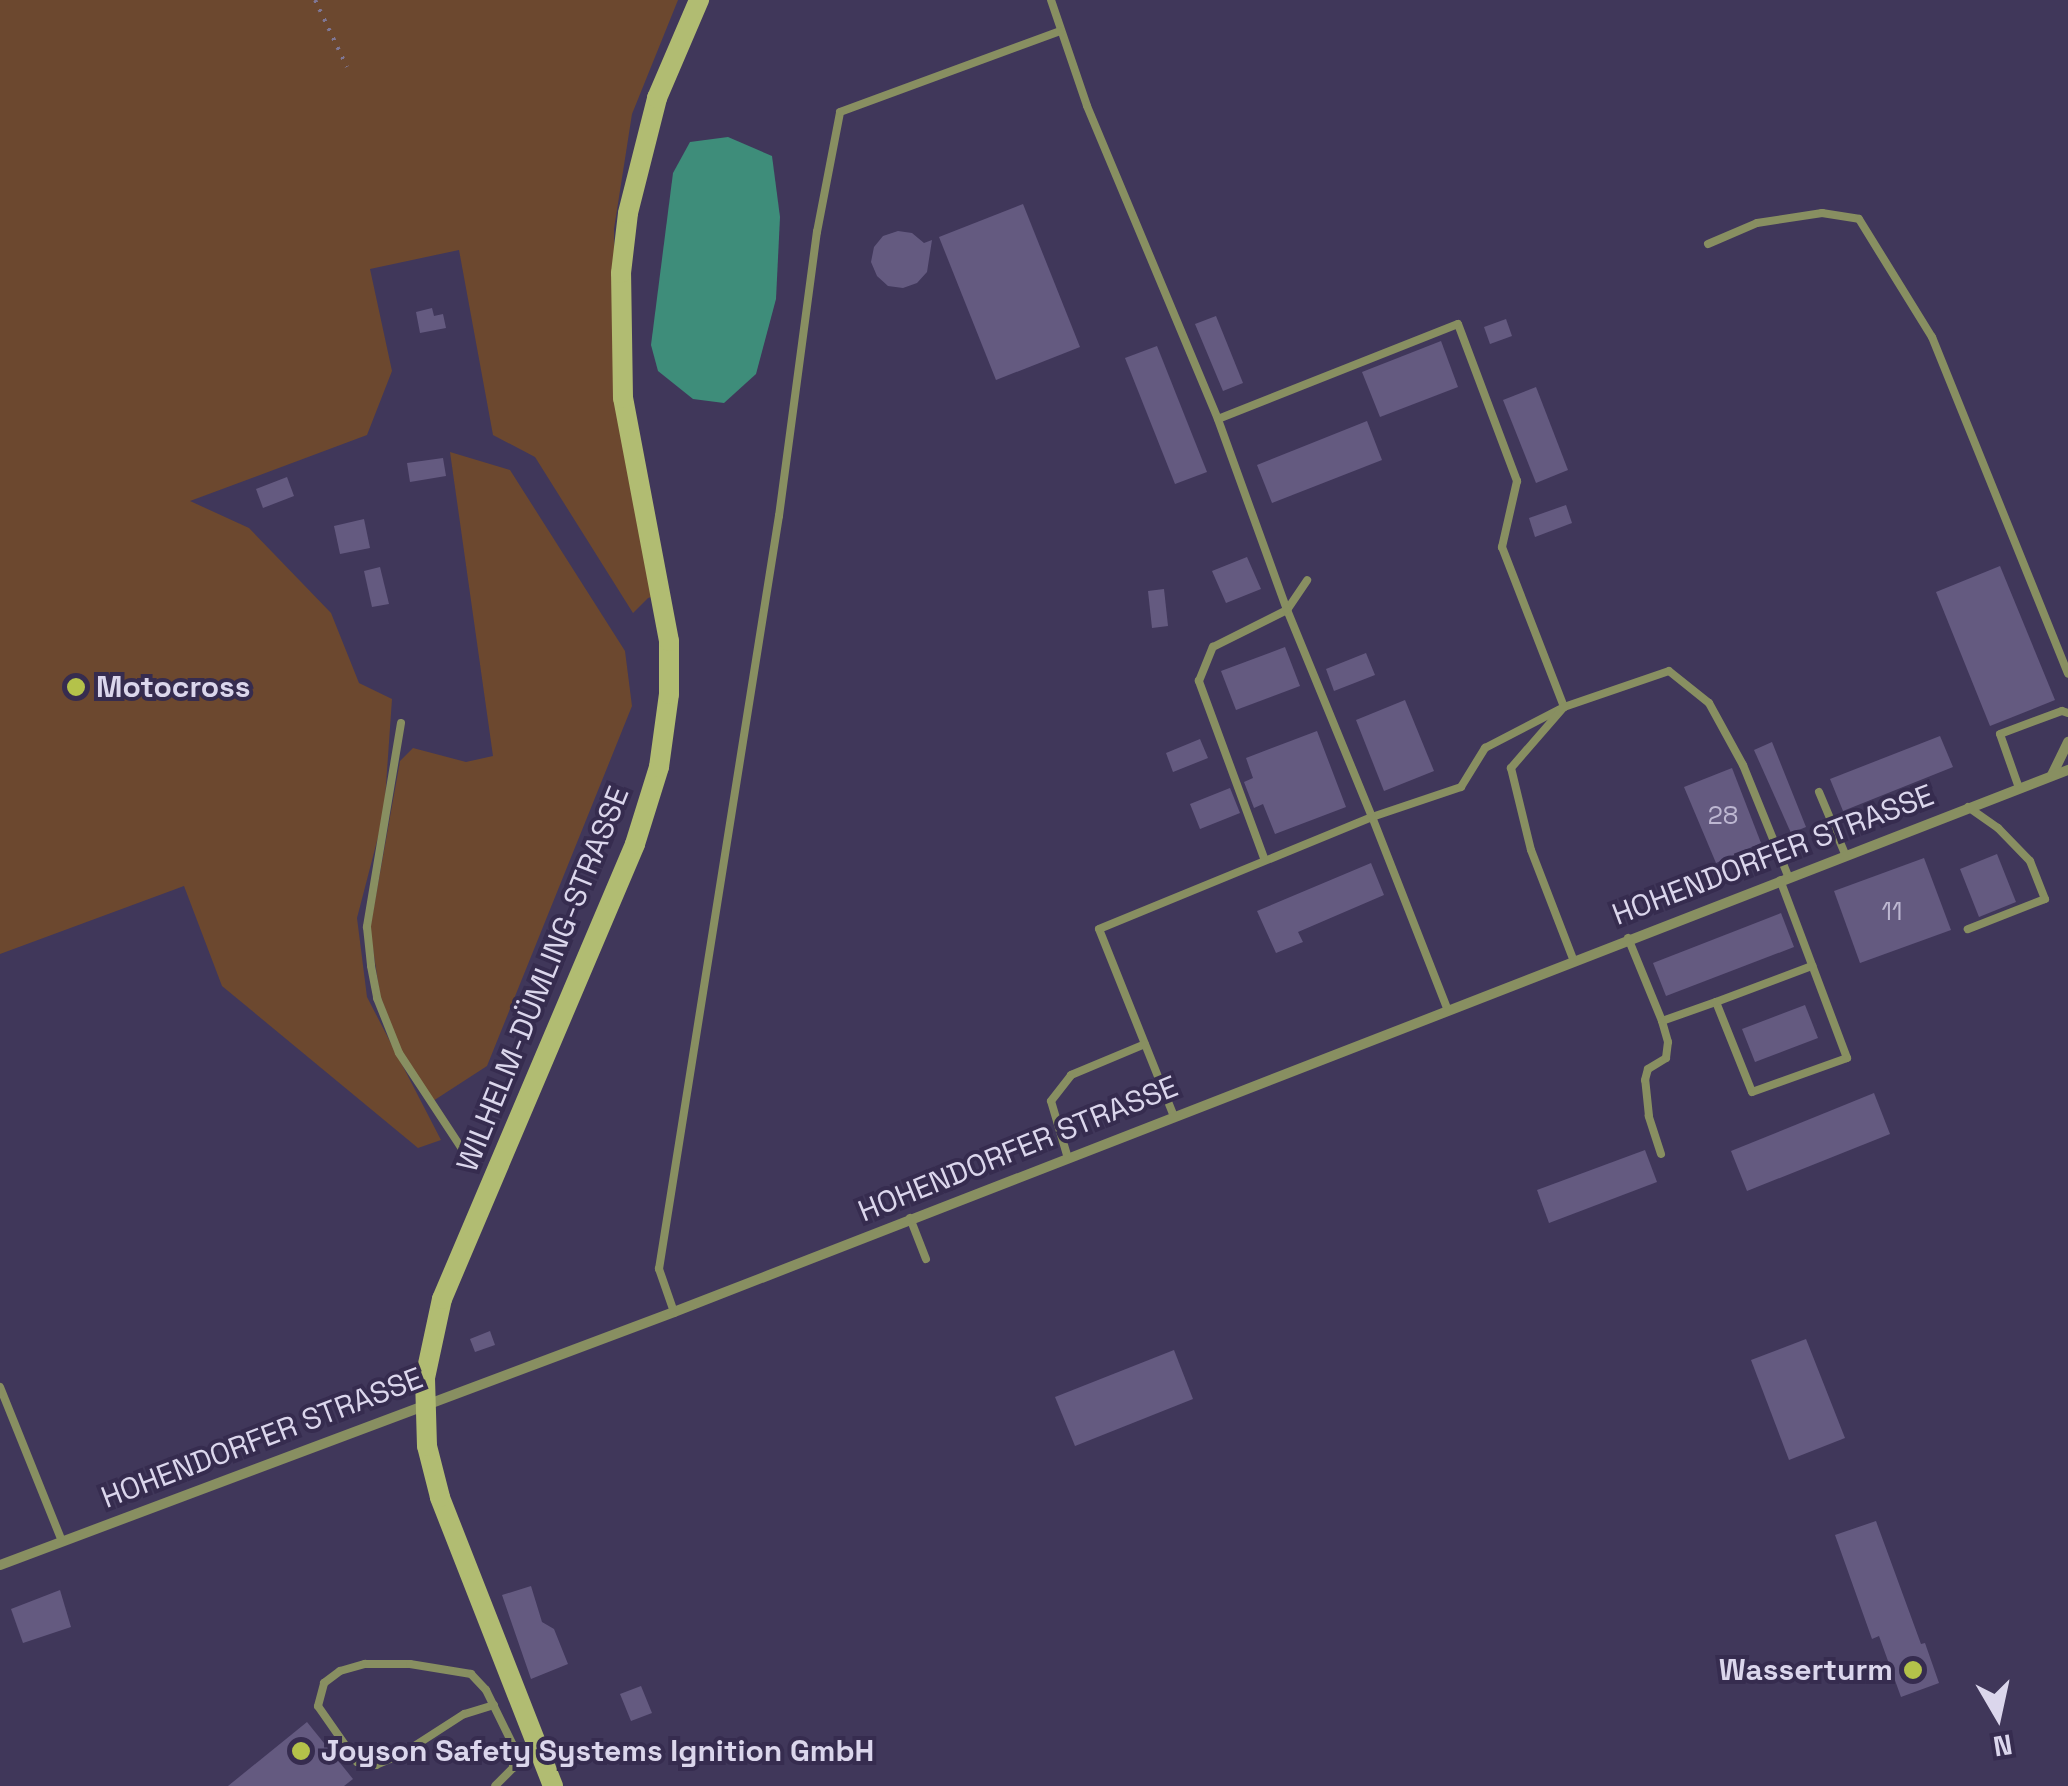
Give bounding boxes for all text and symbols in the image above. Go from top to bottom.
place label: Motocross [96,669,251,705]
marker: Motocross [65,676,87,698]
street label: HOHENDORFER STRASSE [1607,777,1939,933]
street label: WILHELM-DÜMLING-STRASSE [449,781,637,1177]
house number: 28 [1708,800,1738,830]
house number: 11 [1882,896,1902,926]
street label: HOHENDORFER STRASSE [853,1068,1183,1230]
street label: HOHENDORFER STRASSE [96,1360,428,1516]
place label: Wasserturm [1719,1652,1893,1688]
marker: Wasserturm [1902,1659,1924,1681]
north arrow [1948,1666,2048,1766]
text: N [1991,1726,2015,1765]
place label: Joyson Safety Systems Ignition GmbH [321,1733,874,1769]
marker: Joyson Safety Systems Ignition GmbH [290,1740,312,1762]

